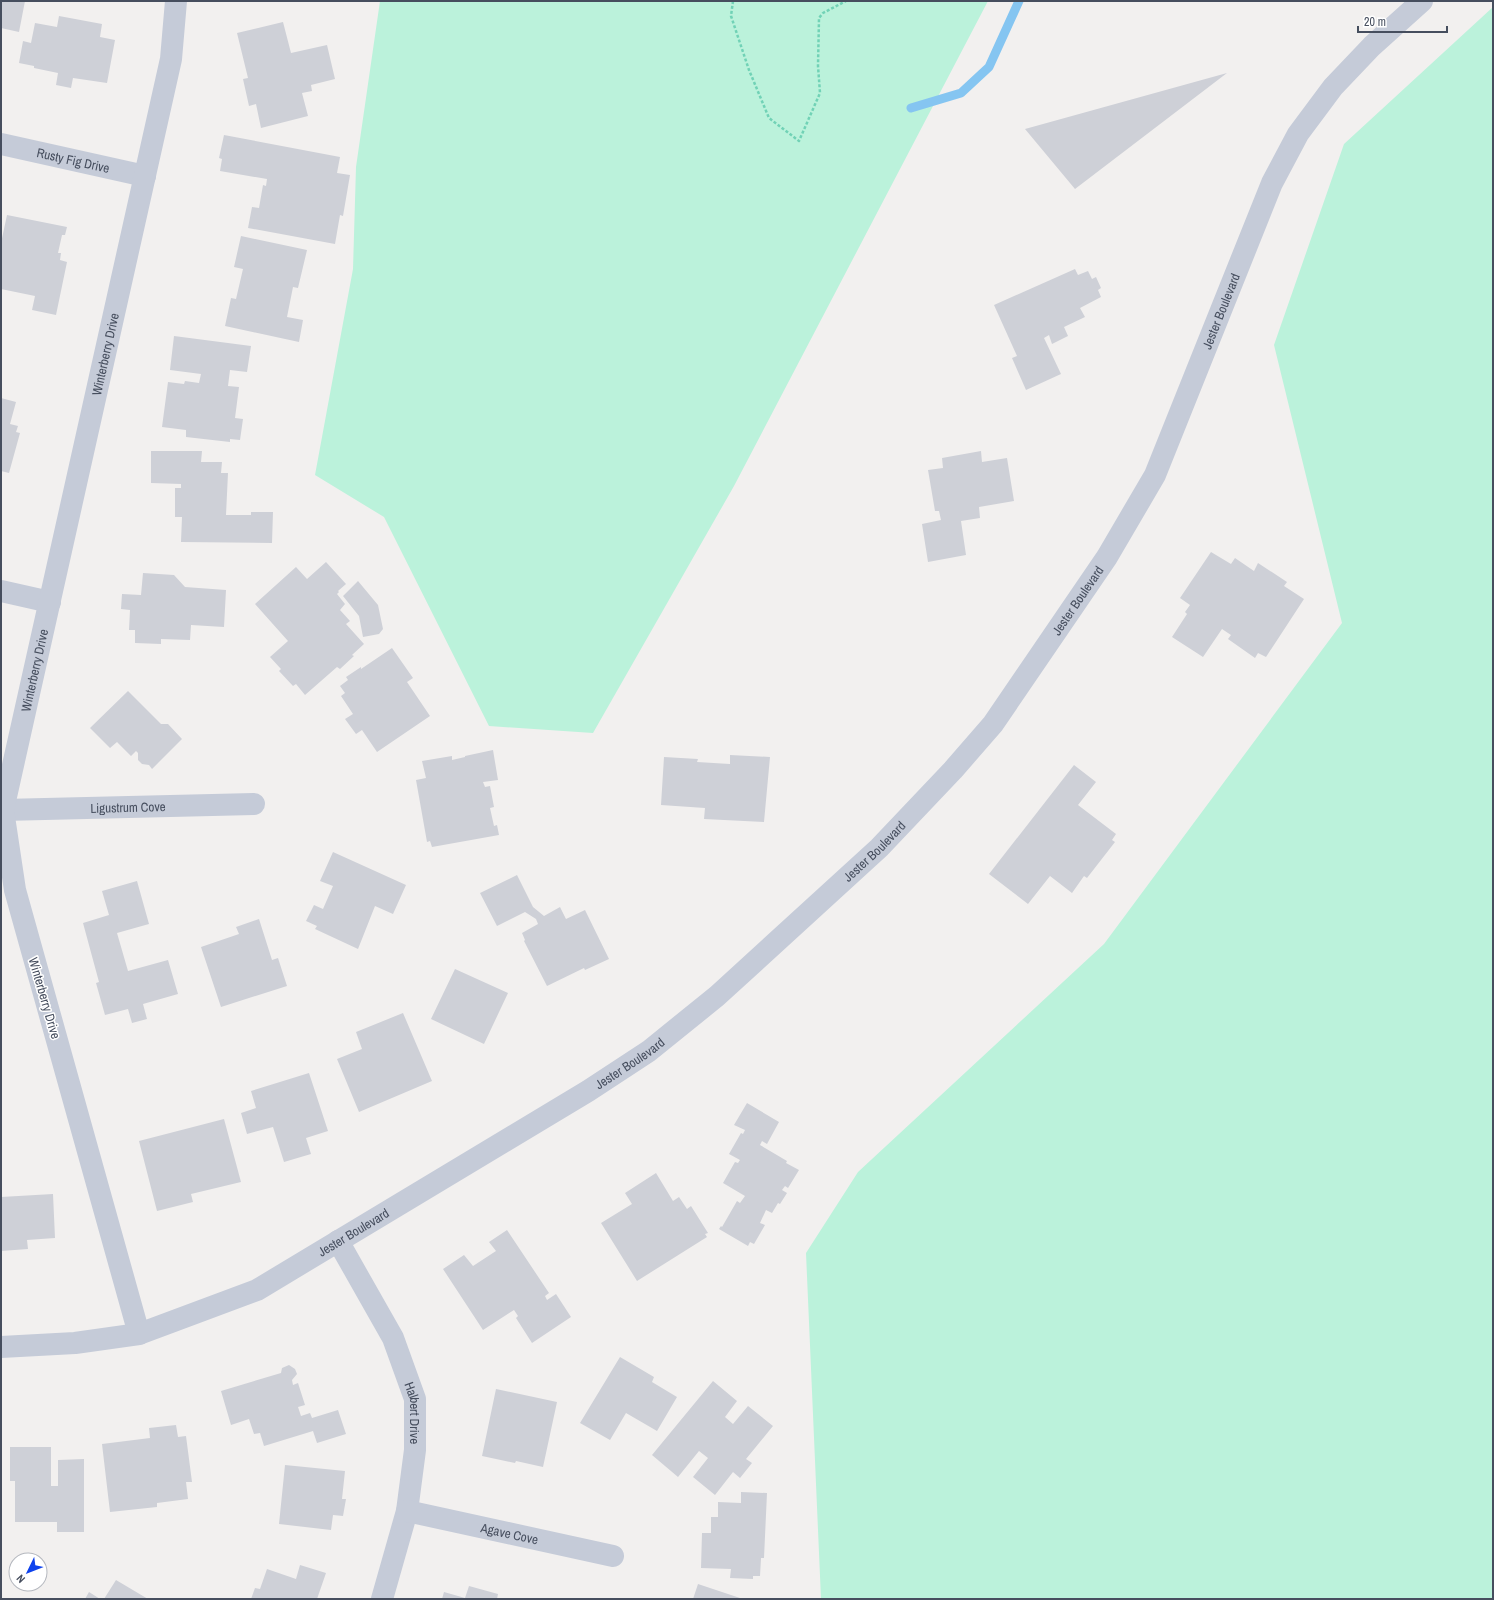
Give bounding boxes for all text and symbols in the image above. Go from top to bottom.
scale bar [1358,8,1447,34]
text: 20 m [1364,14,1386,30]
street label: Rusty Fig Drive [35,144,111,177]
street label: Jester Boulevard [1198,271,1244,352]
street label: Winterberry Drive [88,311,123,397]
street label: Jester Boulevard [1048,563,1108,638]
street label: Winterberry Drive [17,627,52,713]
street label: Ligustrum Cove [90,798,166,817]
street label: Jester Boulevard [840,818,909,886]
street label: Winterberry Drive [25,955,64,1041]
street label: Jester Boulevard [592,1034,668,1093]
street label: Jester Boulevard [315,1205,392,1260]
street label: Halbert Drive [400,1380,423,1444]
street label: Agave Cove [478,1519,540,1548]
north arrow [8,1552,48,1592]
text: N [13,1572,28,1586]

